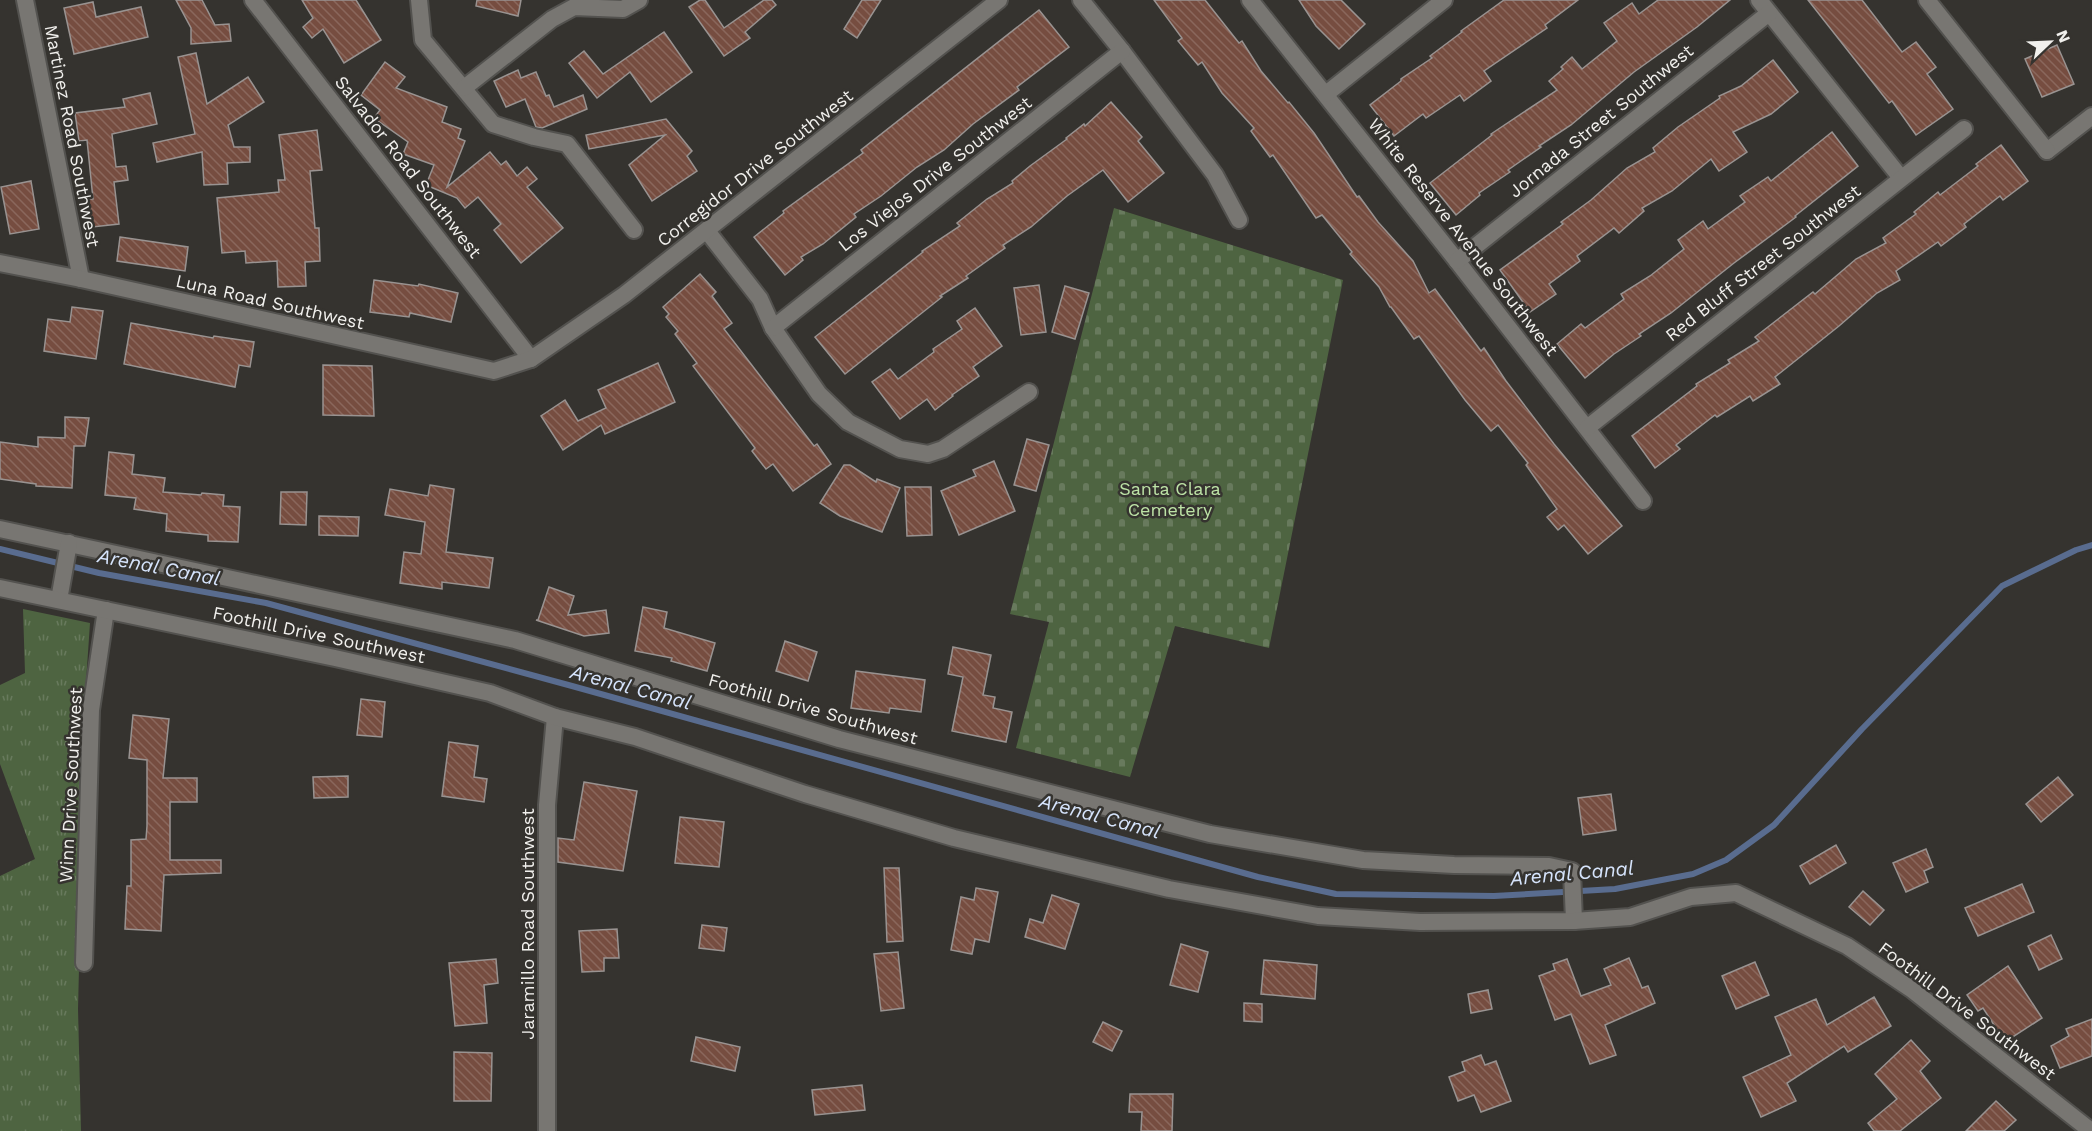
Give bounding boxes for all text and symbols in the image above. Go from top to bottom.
north arrow [2020,12,2080,72]
street label: Martinez Road Southwest [41,23,104,249]
text: N [2052,27,2074,46]
street label: Jornada Street Southwest [1504,39,1697,202]
street label: Salvador Road Southwest [331,71,486,262]
street label: Corregidor Drive Southwest [653,84,857,251]
street label: Los Viejos Drive Southwest [834,91,1036,256]
street label: White Reserve Avenue Southwest [1364,114,1563,360]
street label: Red Bluff Street Southwest [1661,180,1865,345]
street label: Luna Road Southwest [174,270,367,334]
park label: Santa Clara Cemetery [1119,478,1221,520]
water label: Arenal Canal [95,543,222,591]
street label: Foothill Drive Southwest [211,602,428,667]
water label: Arenal Canal [567,659,694,715]
street label: Foothill Drive Southwest [706,669,921,749]
street label: Winn Drive Southwest [55,686,86,883]
water label: Arenal Canal [1036,788,1163,844]
street label: Jaramillo Road Southwest [517,808,538,1040]
water label: Arenal Canal [1508,856,1635,890]
street label: Foothill Drive Southwest [1875,937,2060,1084]

